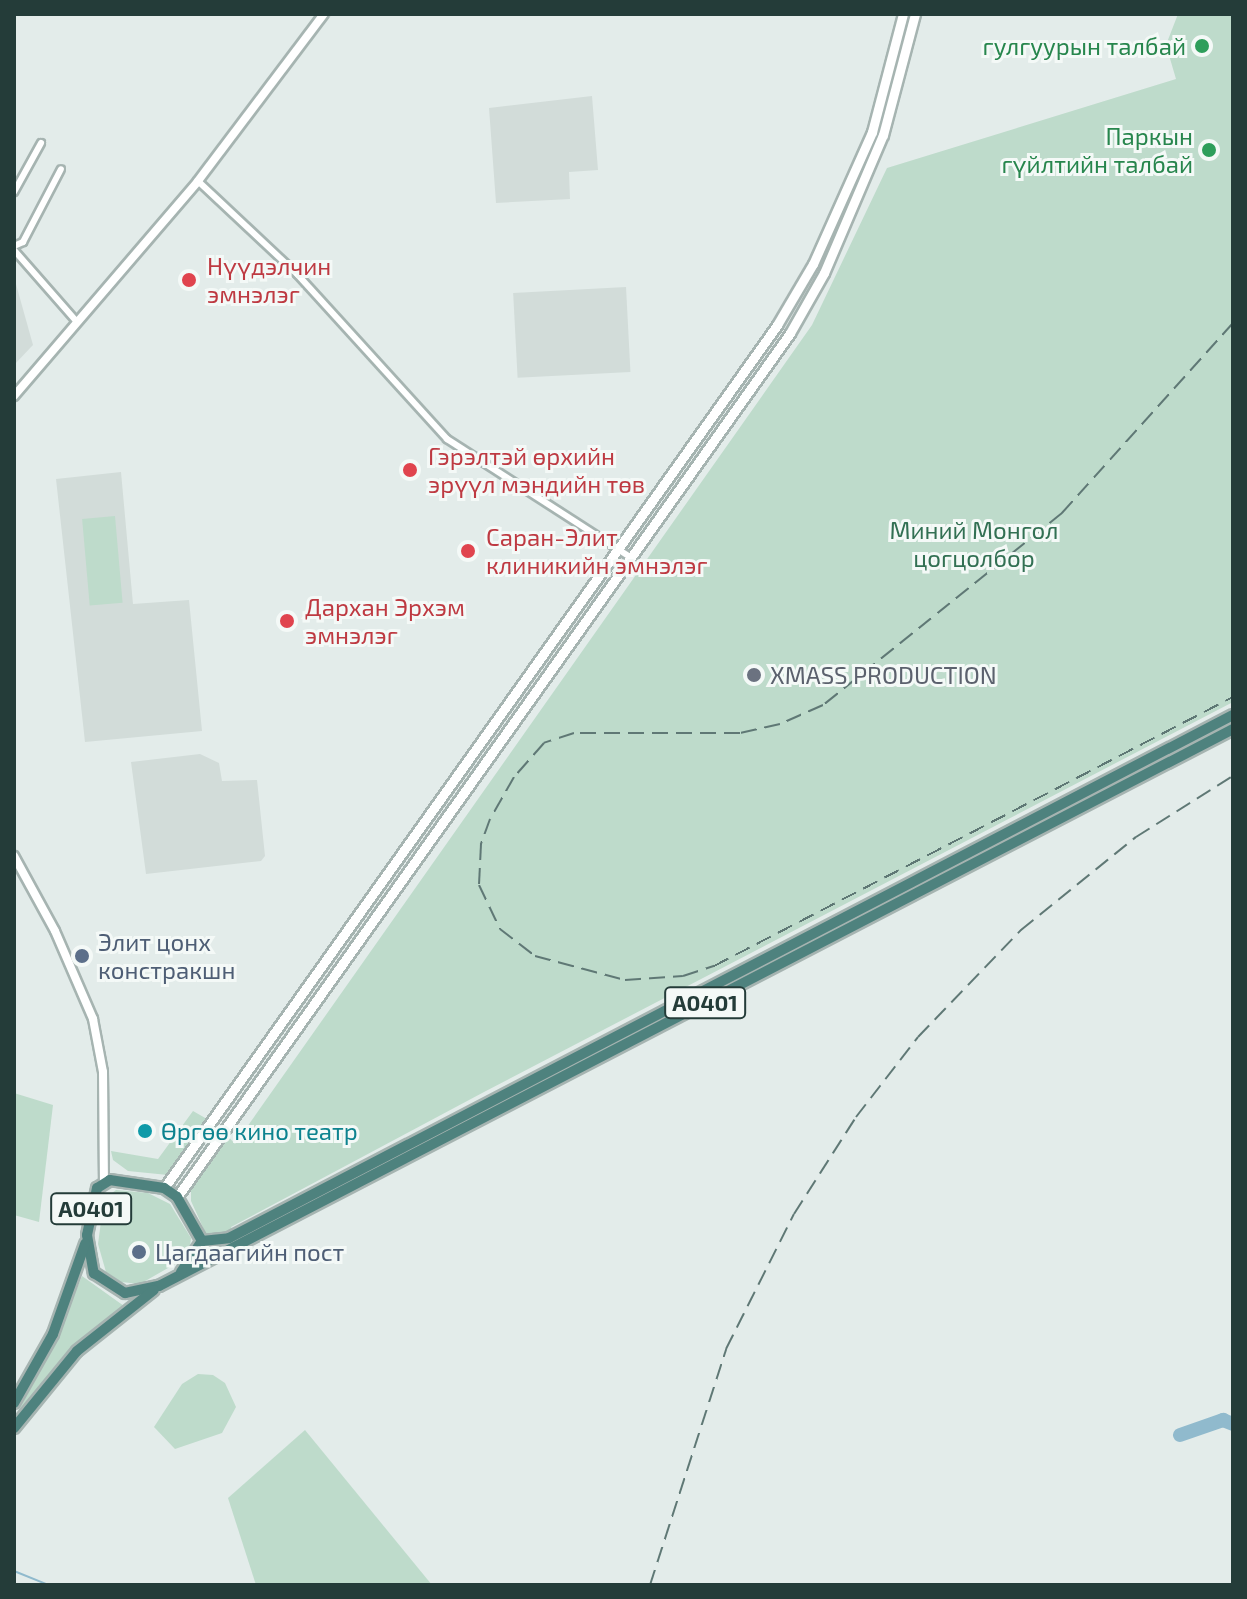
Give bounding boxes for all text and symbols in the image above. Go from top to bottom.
place label: гулгуурын талбай [983,32,1186,60]
marker: гулгуурын талбай [1193,37,1211,55]
place label: Паркын гүйлтийн талбай [1002,122,1193,178]
marker: Паркын гүйлтийн талбай [1200,141,1218,159]
place label: Нүүдэлчин эмнэлэг [207,252,331,308]
marker: Нүүдэлчин эмнэлэг [178,269,200,291]
place label: Гэрэлтэй өрхийн эрүүл мэндийн төв [428,442,645,498]
marker: Гэрэлтэй өрхийн эрүүл мэндийн төв [399,459,421,481]
park label: Миний Монгол цогцолбор [889,516,1059,572]
place label: Саран-Элит клиникийн эмнэлэг [486,523,708,579]
marker: Саран-Элит клиникийн эмнэлэг [457,540,479,562]
place label: Дархан Эрхэм эмнэлэг [305,593,465,649]
marker: Дархан Эрхэм эмнэлэг [276,610,298,632]
place label: XMASS PRODUCTION [770,661,997,689]
marker: XMASS PRODUCTION [745,666,763,684]
place label: Элит цонх констракшн [98,928,235,984]
marker: Элит цонх констракшн [73,947,91,965]
road number: A0401 [663,985,747,1021]
place label: Өргөө кино театр [161,1117,358,1145]
marker: Өргөө кино театр [136,1122,154,1140]
road number: A0401 [49,1191,133,1227]
place label: Цагдаагийн пост [155,1238,344,1266]
marker: Цагдаагийн пост [130,1243,148,1261]

